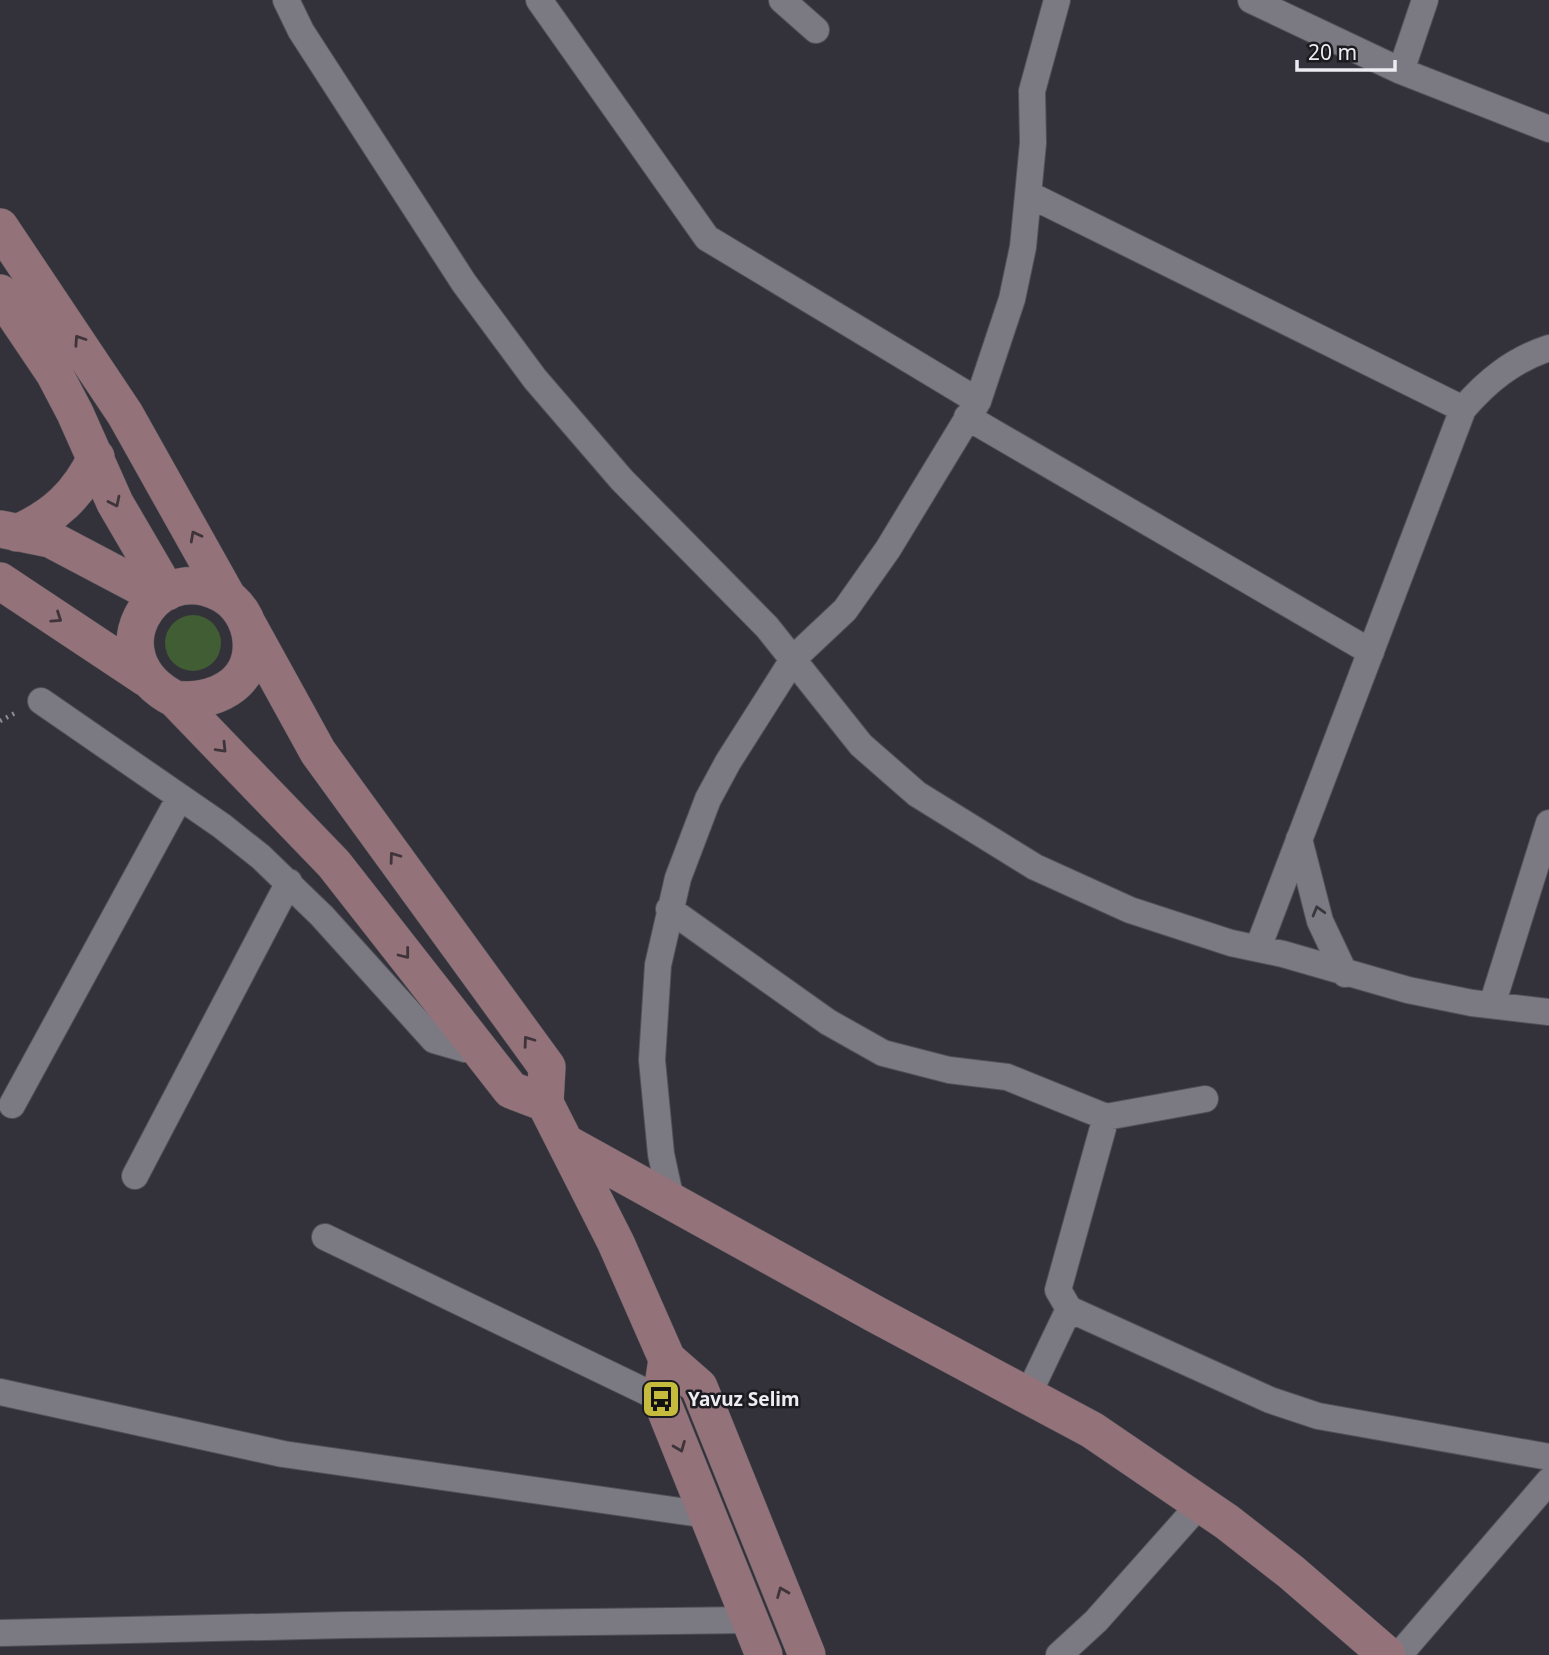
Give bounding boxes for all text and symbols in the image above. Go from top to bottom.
scale bar [1297,28,1395,72]
text: 20 m [1308,38,1357,66]
one-way arrow [74,335,87,348]
one-way arrow [107,495,121,507]
one-way arrow [190,531,203,543]
one-way arrow [49,610,62,623]
one-way arrow [214,740,227,753]
one-way arrow [390,852,402,865]
one-way arrow [1311,906,1326,918]
one-way arrow [397,947,410,959]
one-way arrow [523,1036,536,1049]
bus stop icon: Yavuz Selim [640,1378,682,1420]
place label: Yavuz Selim [688,1386,800,1412]
one-way arrow [672,1440,686,1452]
one-way arrow [776,1586,790,1598]

